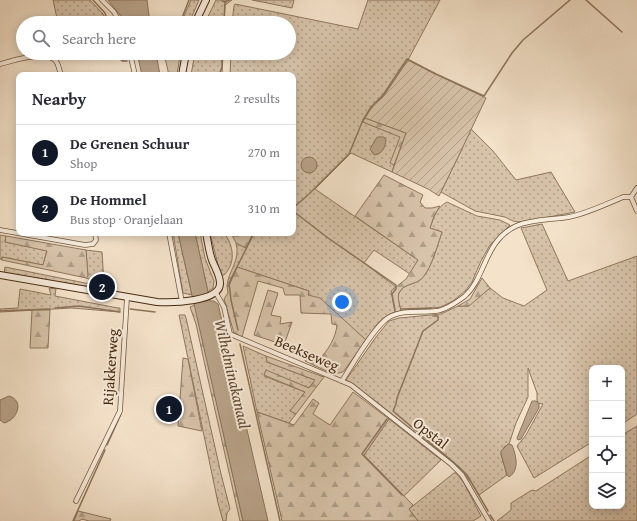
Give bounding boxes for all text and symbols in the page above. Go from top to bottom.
search box [16,16,296,60]
icon: search [30,27,52,49]
text: Search here [62,28,136,49]
text: Nearby [32,86,86,111]
text: 2 results [234,89,280,108]
text: De Grenen Schuur [70,133,190,154]
text: 1 [42,143,48,162]
text: 270 m [248,143,280,162]
text: Shop [70,154,97,173]
text: De Hommel [70,189,147,210]
text: 2 [42,199,48,218]
text: 310 m [248,199,280,218]
text: Bus stop · Oranjelaan [70,210,183,229]
pin: 2 [89,272,115,302]
your location [332,292,352,312]
water label: Wilhelminakanaal [209,317,257,431]
street label: Rijakkerweg [97,327,123,406]
street label: Beekseweg [272,330,343,376]
map controls [589,365,625,509]
button: + [589,365,625,401]
pin: 1 [156,394,182,424]
button: − [589,401,625,437]
street label: Opstal [409,412,453,454]
button: locate [589,437,625,473]
button: layers [589,473,625,509]

